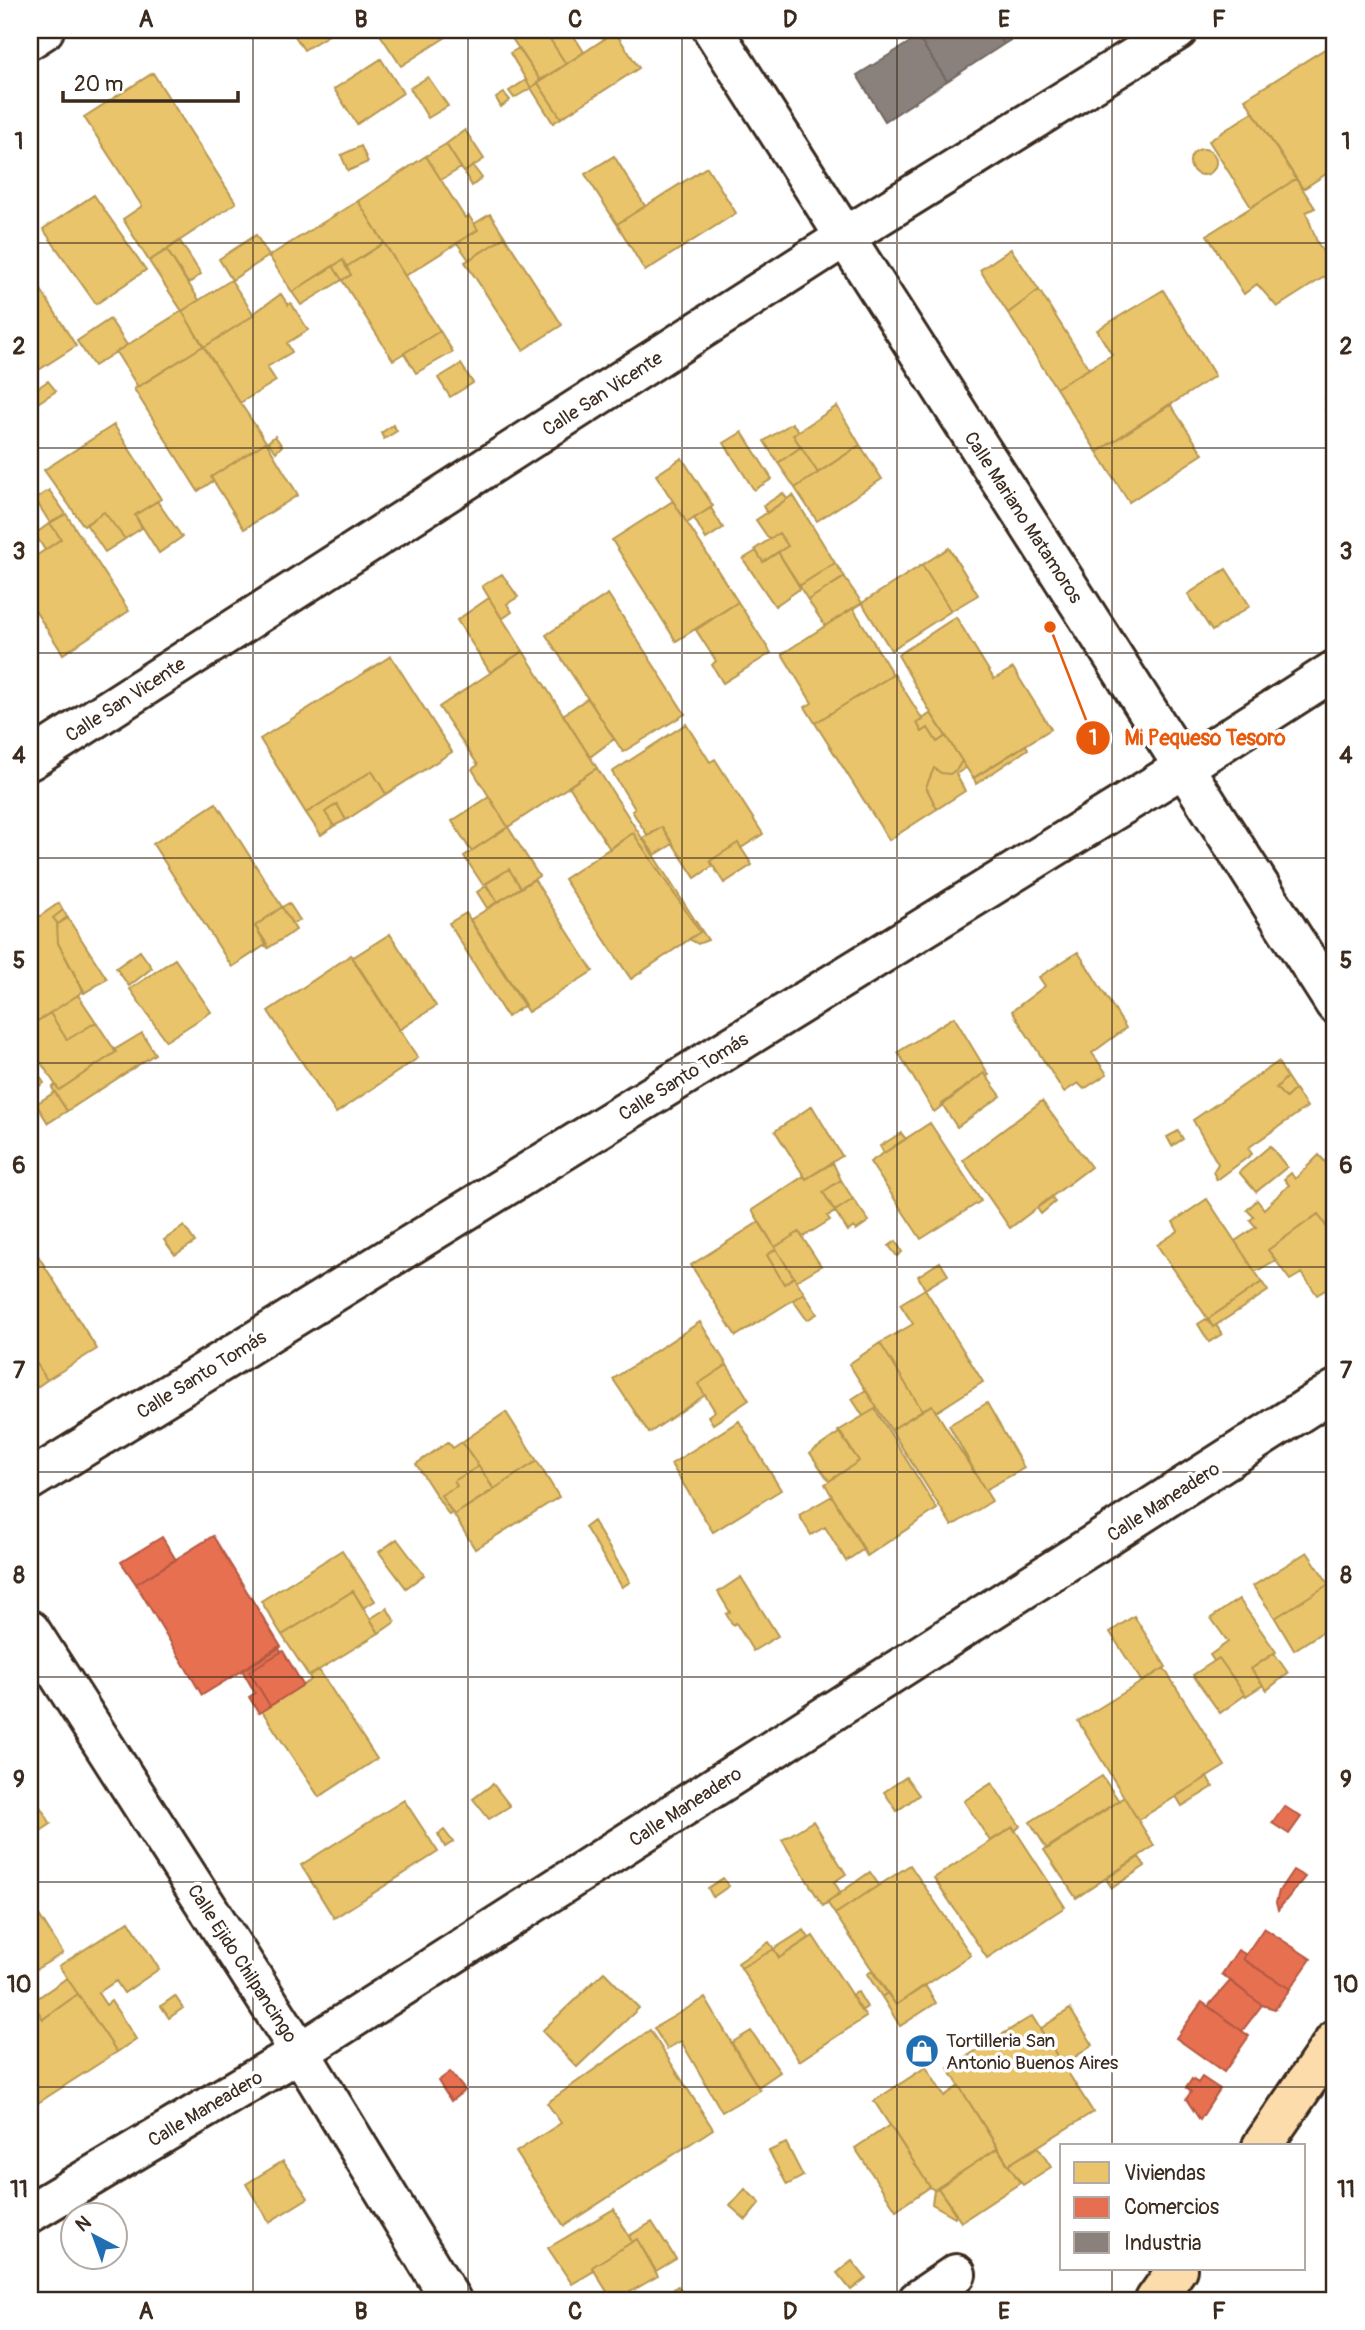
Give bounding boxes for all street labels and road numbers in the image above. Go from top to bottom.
street label: Calle San Vicente [538,346,668,442]
street label: Calle Mariano Matamoros [959,427,1088,608]
street label: Calle San Vicente [61,652,191,748]
street label: Calle Santo Tomás [614,1027,753,1126]
street label: Calle Santo Tomás [132,1325,271,1424]
street label: Calle Maneadero [1103,1457,1224,1547]
street label: Calle Maneadero [625,1762,746,1852]
street label: Calle Ejido Chilpancingo [182,1880,302,2047]
street label: Calle Maneadero [144,2065,267,2152]

